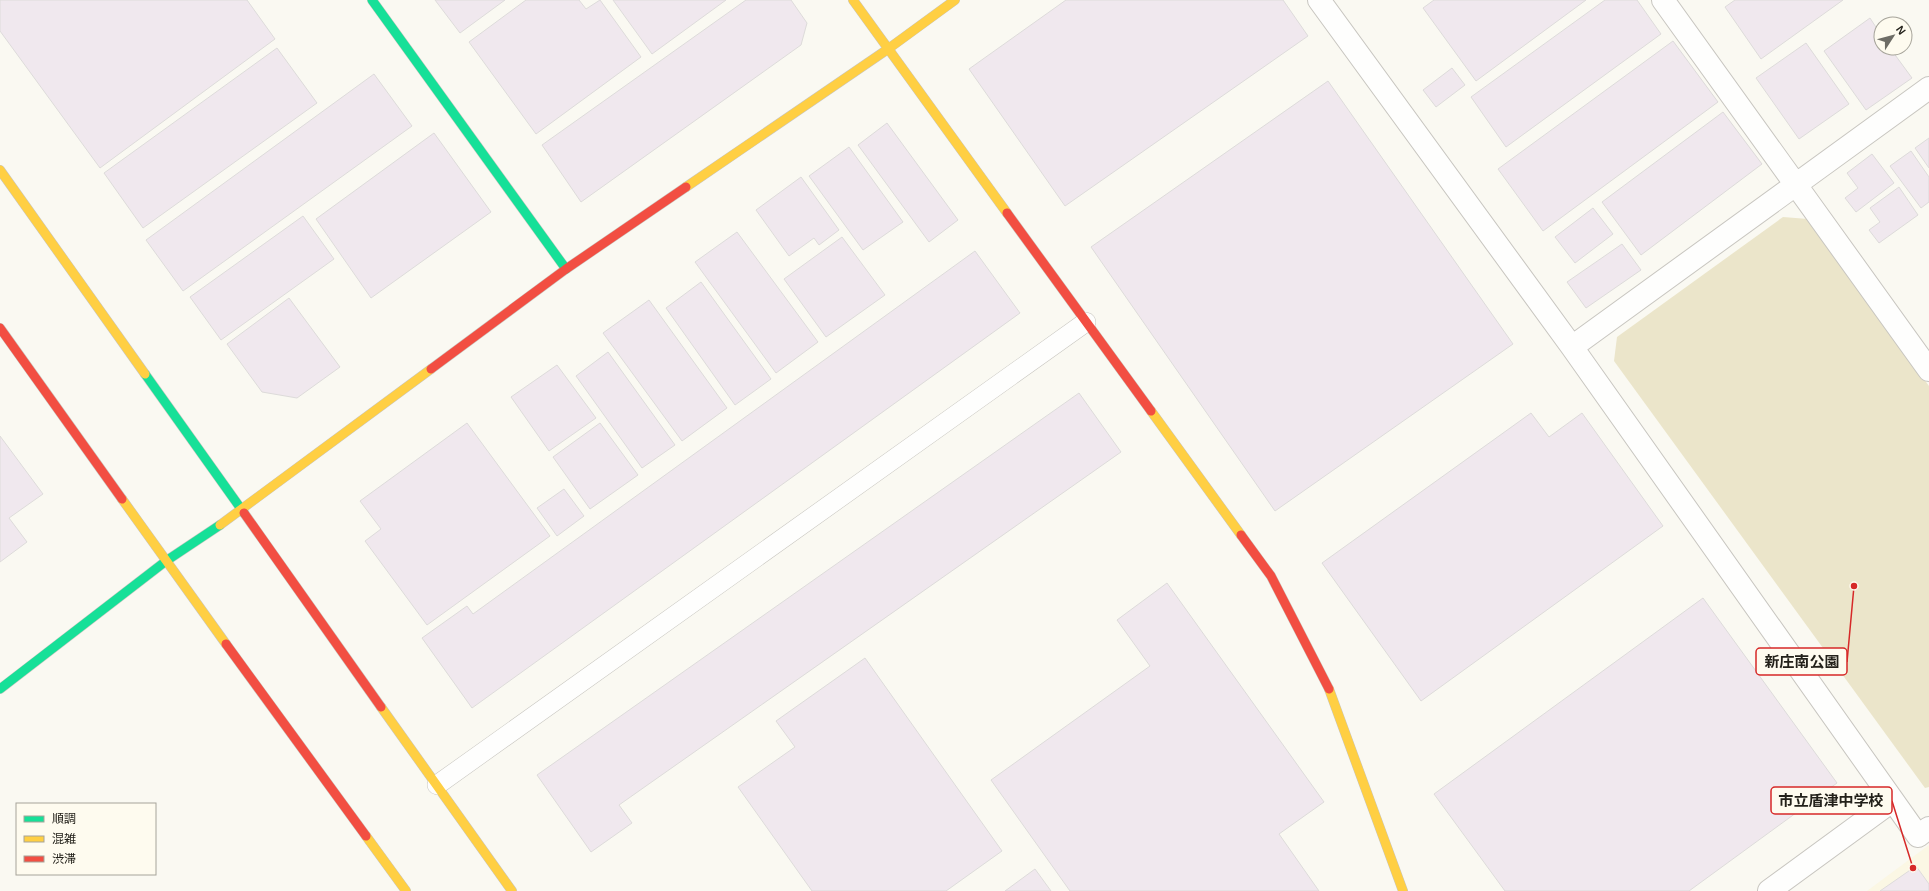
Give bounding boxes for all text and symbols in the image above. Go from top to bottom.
north arrow [1873,16,1913,56]
text: N [1894,23,1908,37]
callout: 新庄南公園 [1756,648,1847,675]
text: 新庄南公園 [1764,653,1840,670]
callout: 市立盾津中学校 [1771,787,1892,814]
text: 市立盾津中学校 [1778,792,1884,809]
legend [16,803,156,875]
text: 順調 [52,812,76,826]
text: 混雑 [52,832,76,846]
text: 渋滞 [52,852,76,866]

